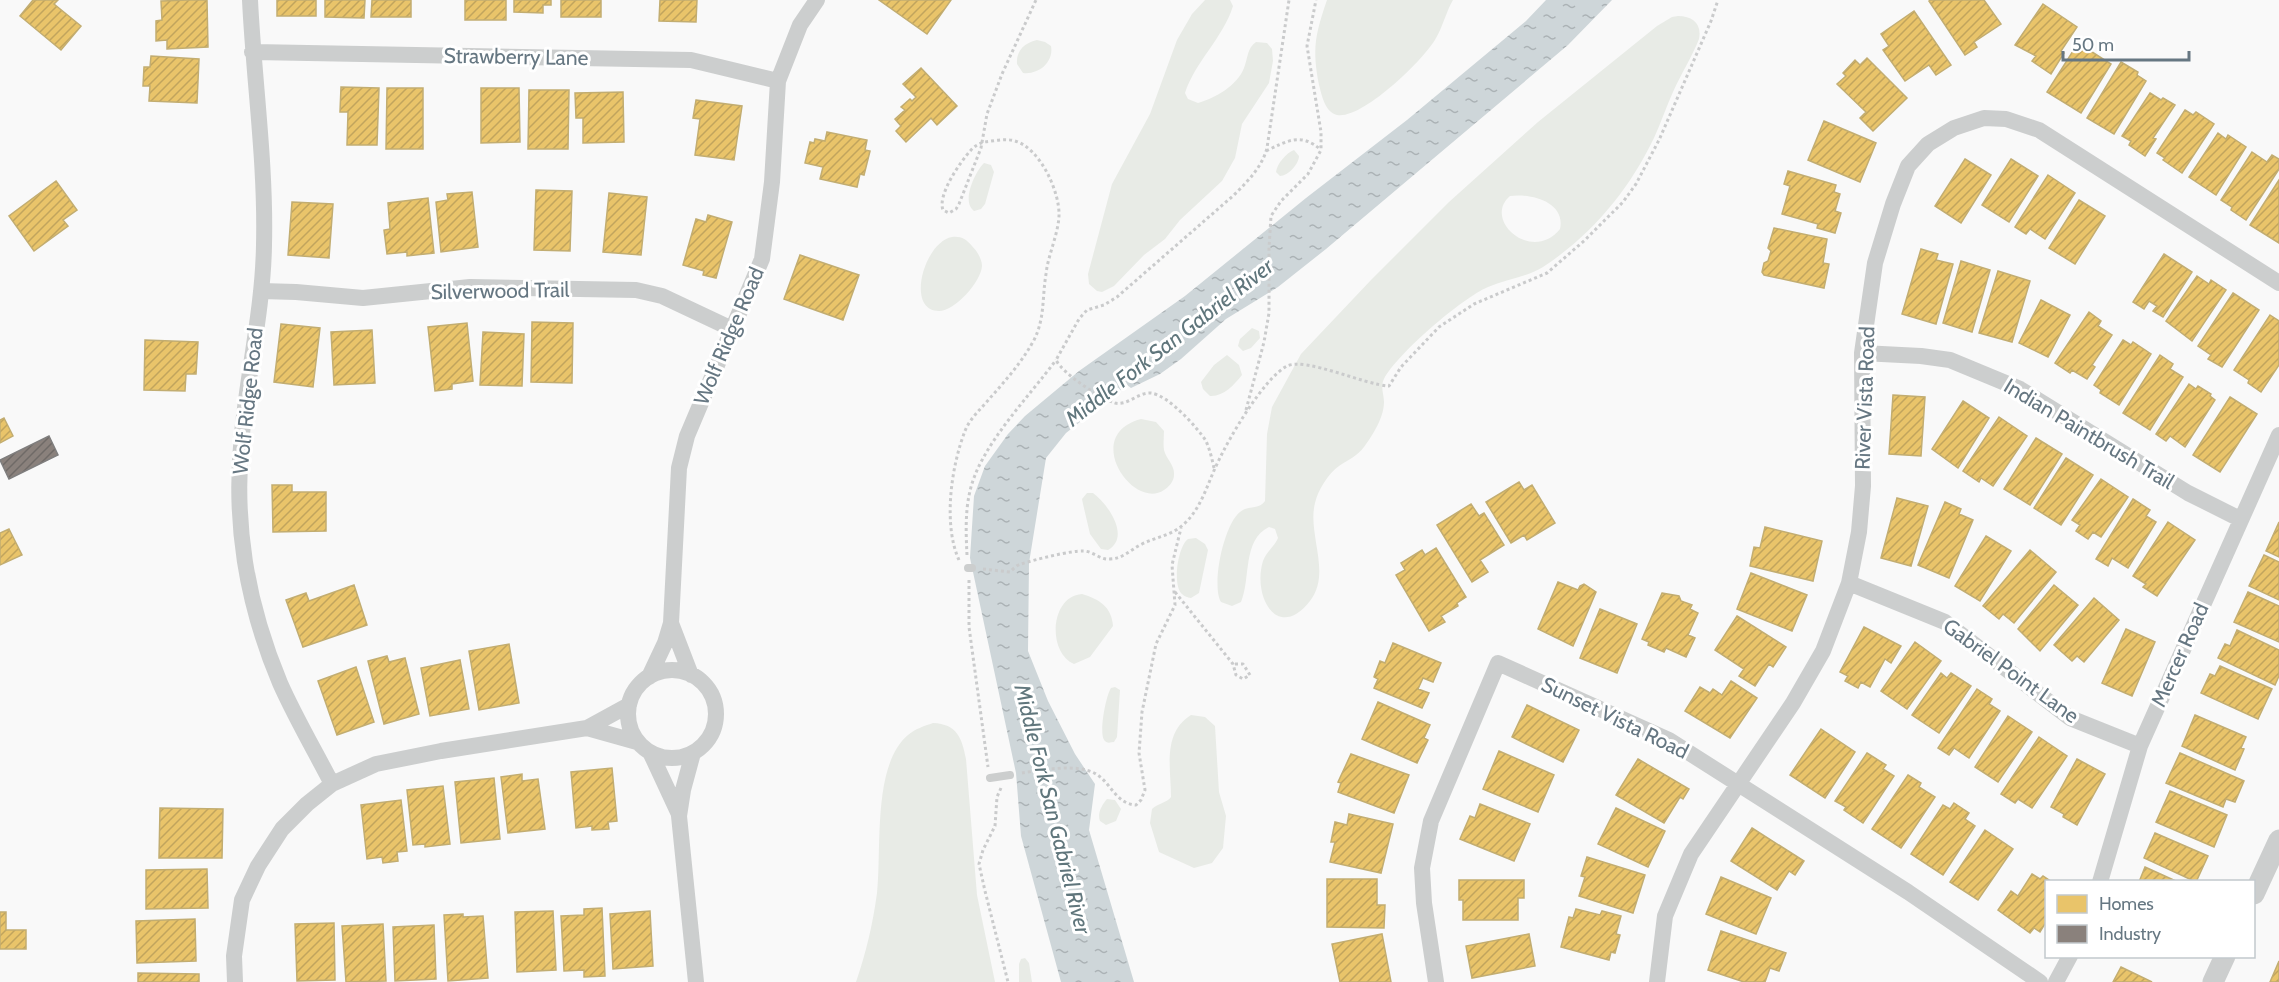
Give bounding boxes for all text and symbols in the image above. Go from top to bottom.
scale bar [2063,24,2189,62]
text: 50 m [2072,34,2114,56]
street label: Strawberry Lane [443,43,589,70]
water label: Middle Fork San Gabriel River [1059,252,1280,433]
street label: Wolf Ridge Road [688,263,769,409]
street label: Silverwood Trail [430,277,570,304]
street label: Wolf Ridge Road [227,326,268,476]
street label: River Vista Road [1850,326,1879,470]
street label: Indian Paintbrush Trail [2000,373,2179,494]
street label: Mercer Road [2146,599,2214,711]
street label: Gabriel Point Lane [1939,613,2084,728]
street label: Sunset Vista Road [1538,671,1693,764]
water label: Middle Fork San Gabriel River [1008,680,1097,938]
legend [2045,880,2255,958]
text: Homes [2099,893,2154,915]
text: Industry [2099,923,2161,945]

